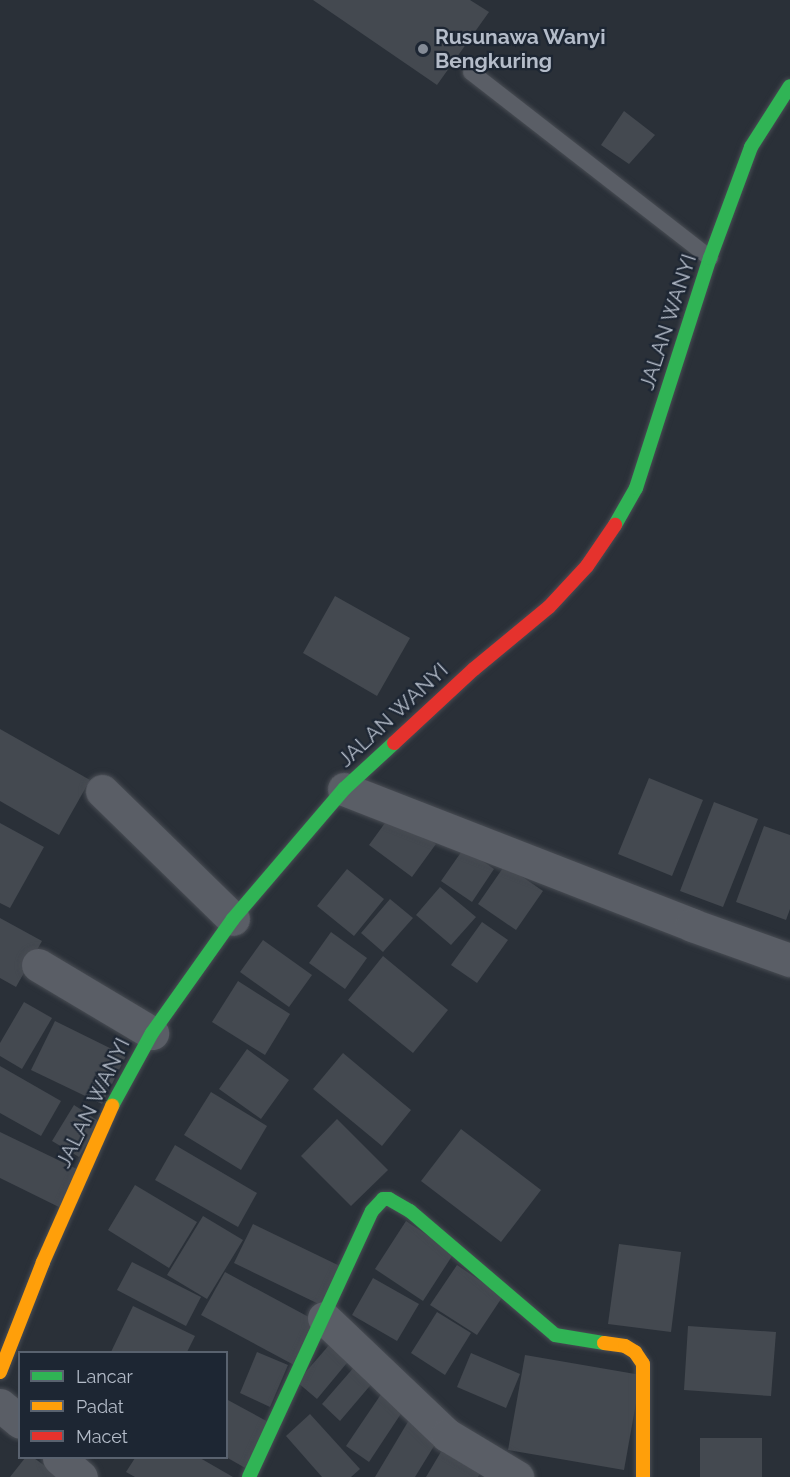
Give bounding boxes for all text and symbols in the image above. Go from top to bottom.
place label: Rusunawa Wanyi Bengkuring [435,24,606,74]
marker: Rusunawa Wanyi Bengkuring [416,42,430,56]
street label: JALAN WANYI [634,251,702,393]
street label: JALAN WANYI [332,657,454,773]
street label: JALAN WANYI [51,1034,135,1172]
legend [18,1351,228,1459]
text: Lancar [76,1366,133,1387]
text: Padat [76,1396,124,1417]
text: Macet [76,1426,128,1447]

